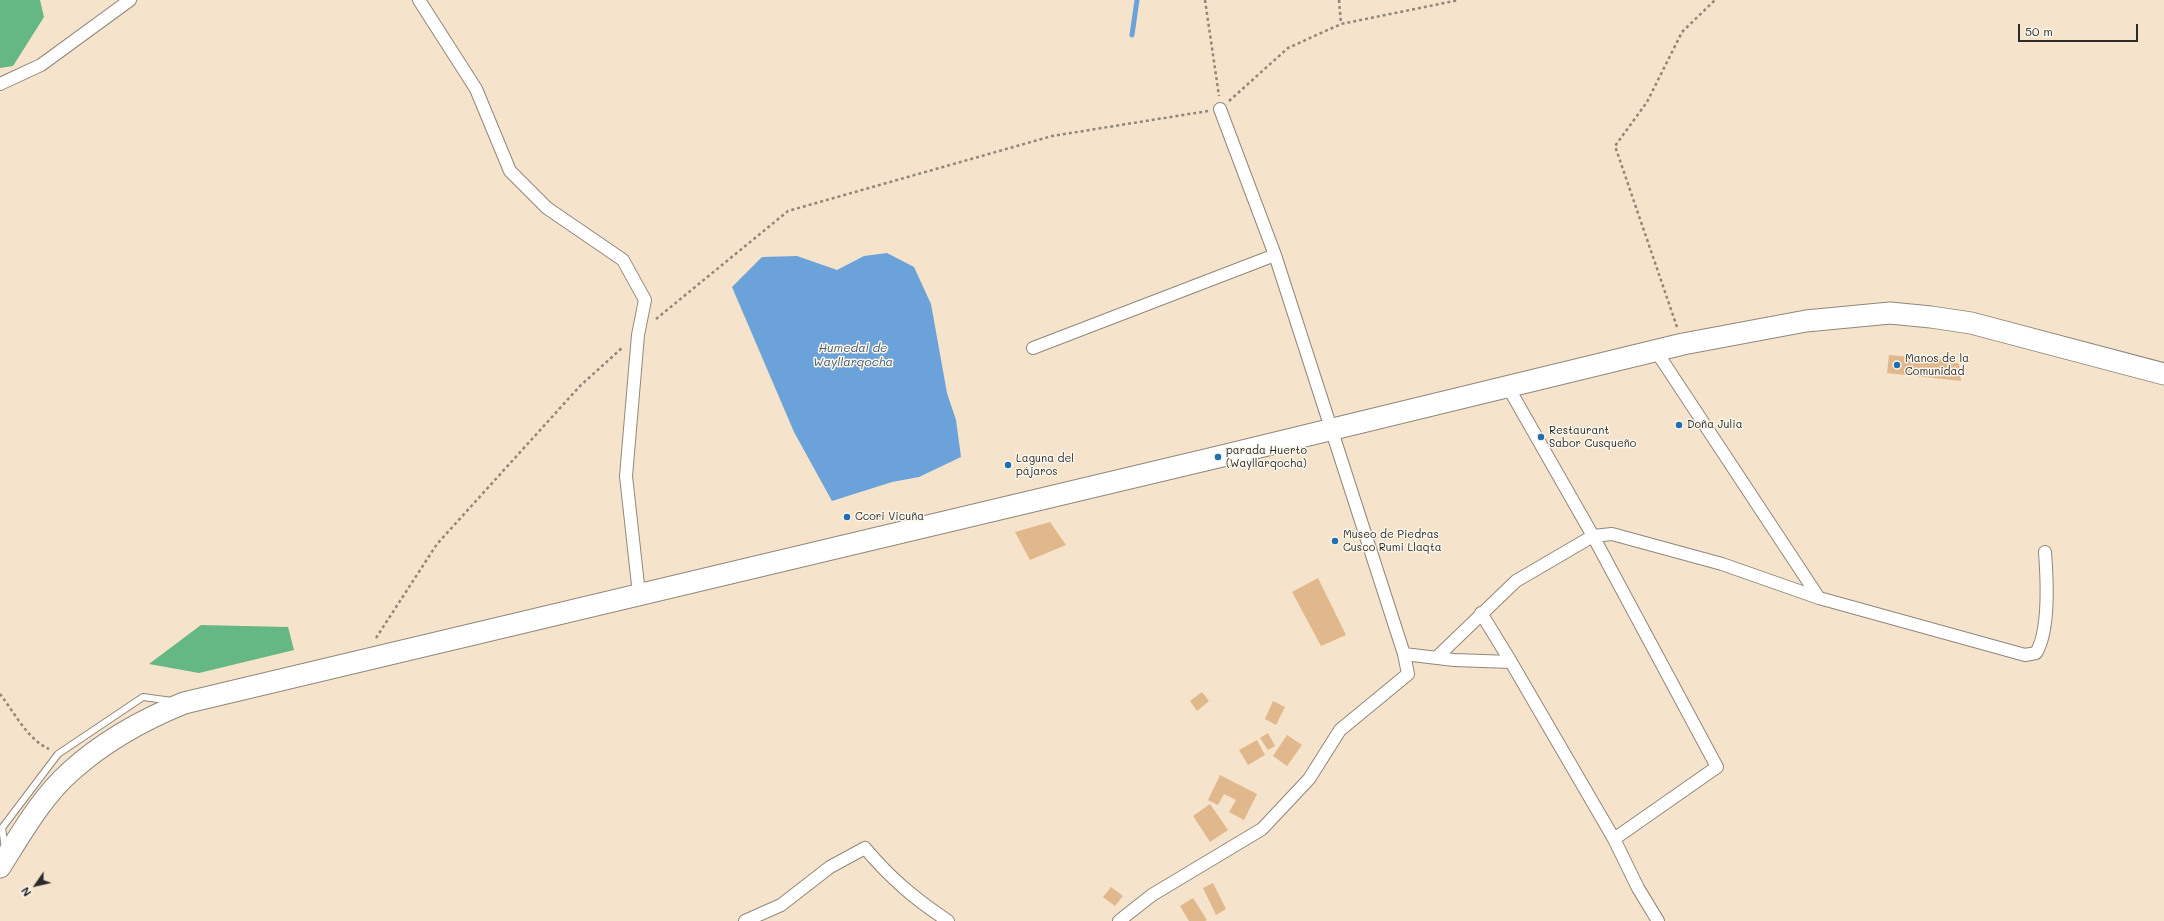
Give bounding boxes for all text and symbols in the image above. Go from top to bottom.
scale bar [2020,16,2140,42]
text: 50 m [2025,23,2053,39]
water label: Humedal de Wayllarqocha [813,341,893,369]
place label: Manos de la Comunidad [1905,352,1969,378]
marker: Manos de la Comunidad [1892,360,1902,370]
place label: Doña Julia [1687,418,1743,432]
marker: Doña Julia [1674,420,1684,430]
place label: Restaurant Sabor Cusqueño [1549,424,1636,450]
marker: Restaurant Sabor Cusqueño [1536,432,1546,442]
place label: parada Huerto (Wayllarqocha) [1226,444,1307,470]
place label: Laguna del pájaros [1016,452,1074,478]
marker: parada Huerto (Wayllarqocha) [1213,452,1223,462]
marker: Laguna del pájaros [1003,460,1013,470]
place label: Ccori Vicuña [855,510,924,524]
marker: Ccori Vicuña [842,512,852,522]
place label: Museo de Piedras Cusco Rumi Llaqta [1343,528,1442,554]
marker: Museo de Piedras Cusco Rumi Llaqta [1330,536,1340,546]
north arrow [16,865,56,905]
text: N [17,884,34,900]

